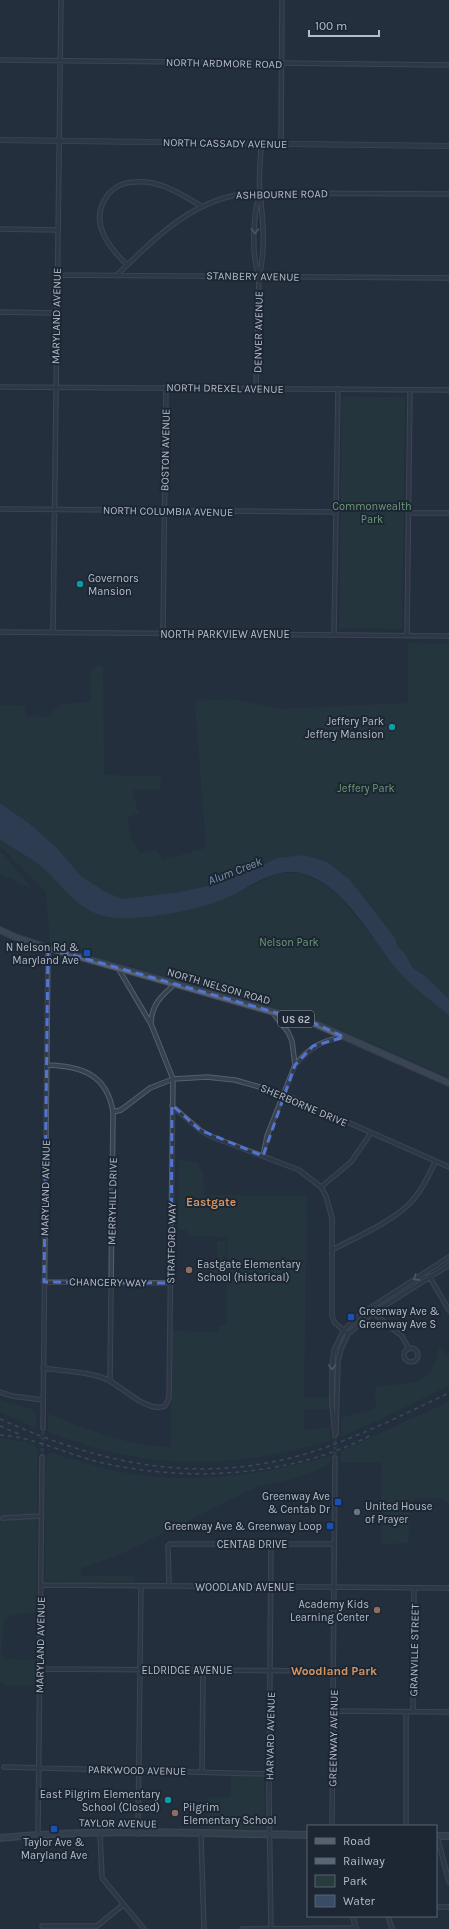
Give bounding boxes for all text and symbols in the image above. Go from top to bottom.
scale bar [309,12,379,38]
text: 100 m [315,19,347,33]
street label: NORTH ARDMORE ROAD [166,56,282,71]
street label: NORTH CASSADY AVENUE [163,136,287,151]
street label: ASHBOURNE ROAD [236,187,328,202]
one-way arrow [251,228,259,234]
street label: MARYLAND AVENUE [49,268,64,364]
street label: STANBERY AVENUE [206,269,300,284]
street label: DENVER AVENUE [251,291,266,373]
street label: NORTH DREXEL AVENUE [166,381,284,396]
street label: BOSTON AVENUE [158,409,173,491]
park label: Commonwealth Park [332,500,412,526]
street label: NORTH COLUMBIA AVENUE [103,504,233,519]
place label: Governors Mansion [88,572,139,598]
marker: Governors Mansion [75,579,85,589]
street label: NORTH PARKVIEW AVENUE [160,628,290,641]
place label: Jeffery Park Jeffery Mansion [305,715,384,741]
marker: Jeffery Park Jeffery Mansion [387,722,397,732]
park label: Jeffery Park [337,782,395,795]
water label: Alum Creek [206,854,265,888]
park label: Nelson Park [259,936,319,949]
place label: N Nelson Rd & Maryland Ave [6,941,79,967]
marker: N Nelson Rd & Maryland Ave [82,948,92,958]
street label: NORTH NELSON ROAD [166,965,272,1007]
road number: US 62 [278,1011,314,1027]
street label: SHERBORNE DRIVE [258,1081,349,1130]
street label: MARYLAND AVENUE [38,1140,53,1236]
street label: MERRYHILL DRIVE [105,1157,120,1245]
district label: Eastgate [186,1195,236,1209]
street label: STRATFORD WAY [164,1202,179,1284]
place label: Eastgate Elementary School (historical) [197,1258,301,1284]
marker: Eastgate Elementary School (historical) [184,1265,194,1275]
one-way arrow [413,1273,420,1281]
street label: CHANCERY WAY [69,1275,147,1290]
place label: Greenway Ave & Greenway Ave S [359,1305,440,1331]
marker: Greenway Ave & Greenway Ave S [346,1312,356,1322]
one-way arrow [328,1364,336,1370]
place label: Greenway Ave & Centab Dr [262,1490,330,1516]
marker: Greenway Ave & Centab Dr [333,1497,343,1507]
place label: United House of Prayer [365,1500,433,1526]
marker: United House of Prayer [352,1507,362,1517]
place label: Greenway Ave & Greenway Loop [164,1520,322,1533]
marker: Greenway Ave & Greenway Loop [325,1521,335,1531]
street label: CENTAB DRIVE [217,1538,287,1551]
street label: WOODLAND AVENUE [195,1581,295,1594]
street label: MARYLAND AVENUE [33,1597,48,1693]
place label: Academy Kids Learning Center [290,1598,369,1624]
street label: GRANVILLE STREET [407,1603,422,1697]
marker: Academy Kids Learning Center [372,1605,382,1615]
street label: ELDRIDGE AVENUE [142,1664,232,1677]
district label: Woodland Park [291,1664,377,1678]
street label: GREENWAY AVENUE [326,1689,341,1787]
street label: HARVARD AVENUE [263,1692,278,1780]
street label: PARKWOOD AVENUE [88,1763,186,1778]
place label: East Pilgrim Elementary School (Closed) [40,1788,160,1814]
marker: East Pilgrim Elementary School (Closed) [163,1795,173,1805]
place label: Pilgrim Elementary School [183,1801,276,1827]
marker: Pilgrim Elementary School [170,1808,180,1818]
street label: TAYLOR AVENUE [79,1816,157,1831]
marker: Taylor Ave & Maryland Ave [49,1824,59,1834]
legend [307,1825,437,1917]
text: Road [343,1834,371,1848]
place label: Taylor Ave & Maryland Ave [21,1836,88,1862]
text: Railway [343,1854,385,1868]
text: Park [343,1874,368,1888]
text: Water [343,1894,376,1908]

